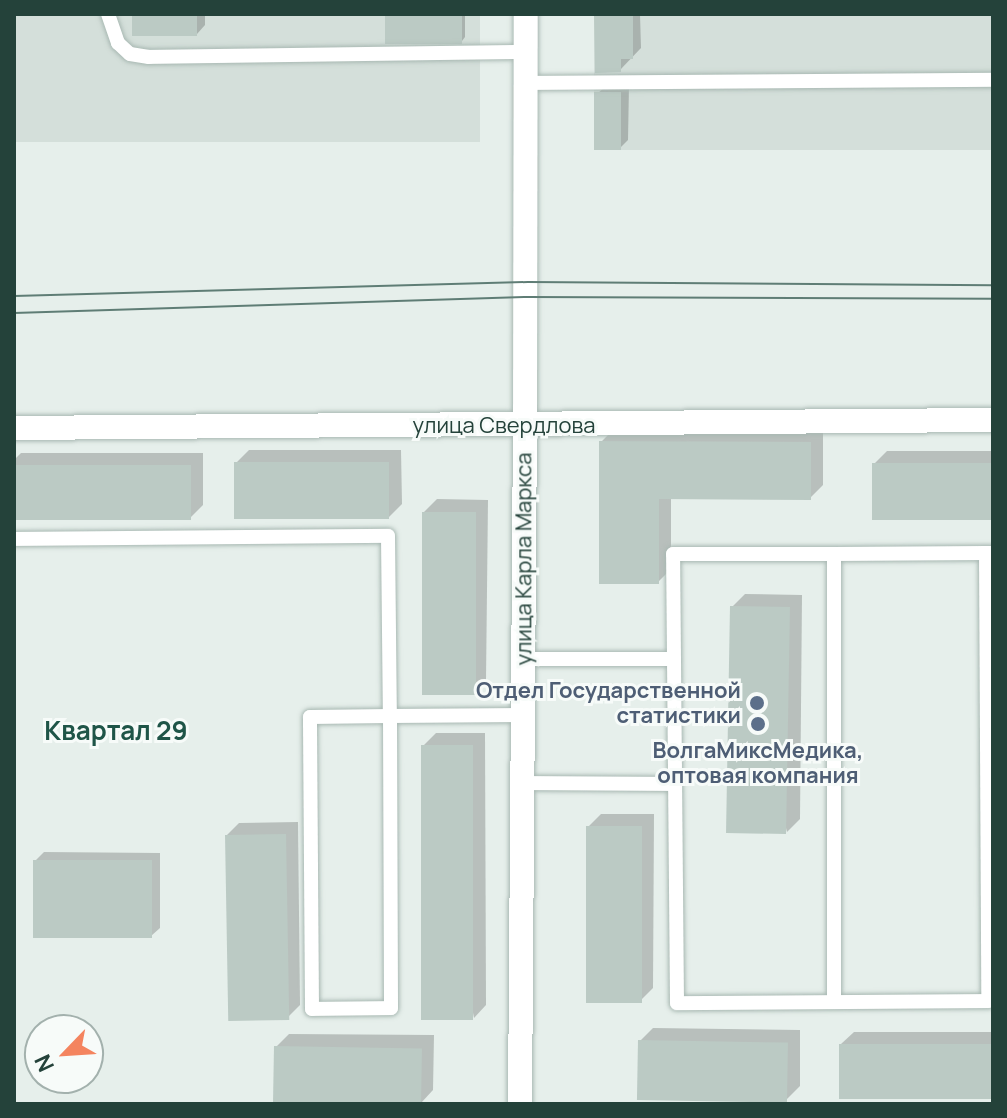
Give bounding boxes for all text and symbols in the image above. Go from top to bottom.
street label: улица Свердлова [413,413,595,439]
street label: улица Карла Маркса [511,453,537,665]
place label: Отдел Государственной статистики [476,677,741,728]
marker: Отдел Государственной статистики [748,694,766,712]
district label: Квартал 29 [44,715,188,747]
marker: ВолгаМиксМедика, оптовая компания [749,715,767,733]
place label: ВолгаМиксМедика, оптовая компания [653,737,863,788]
north arrow [24,1014,104,1094]
text: N [27,1050,61,1077]

